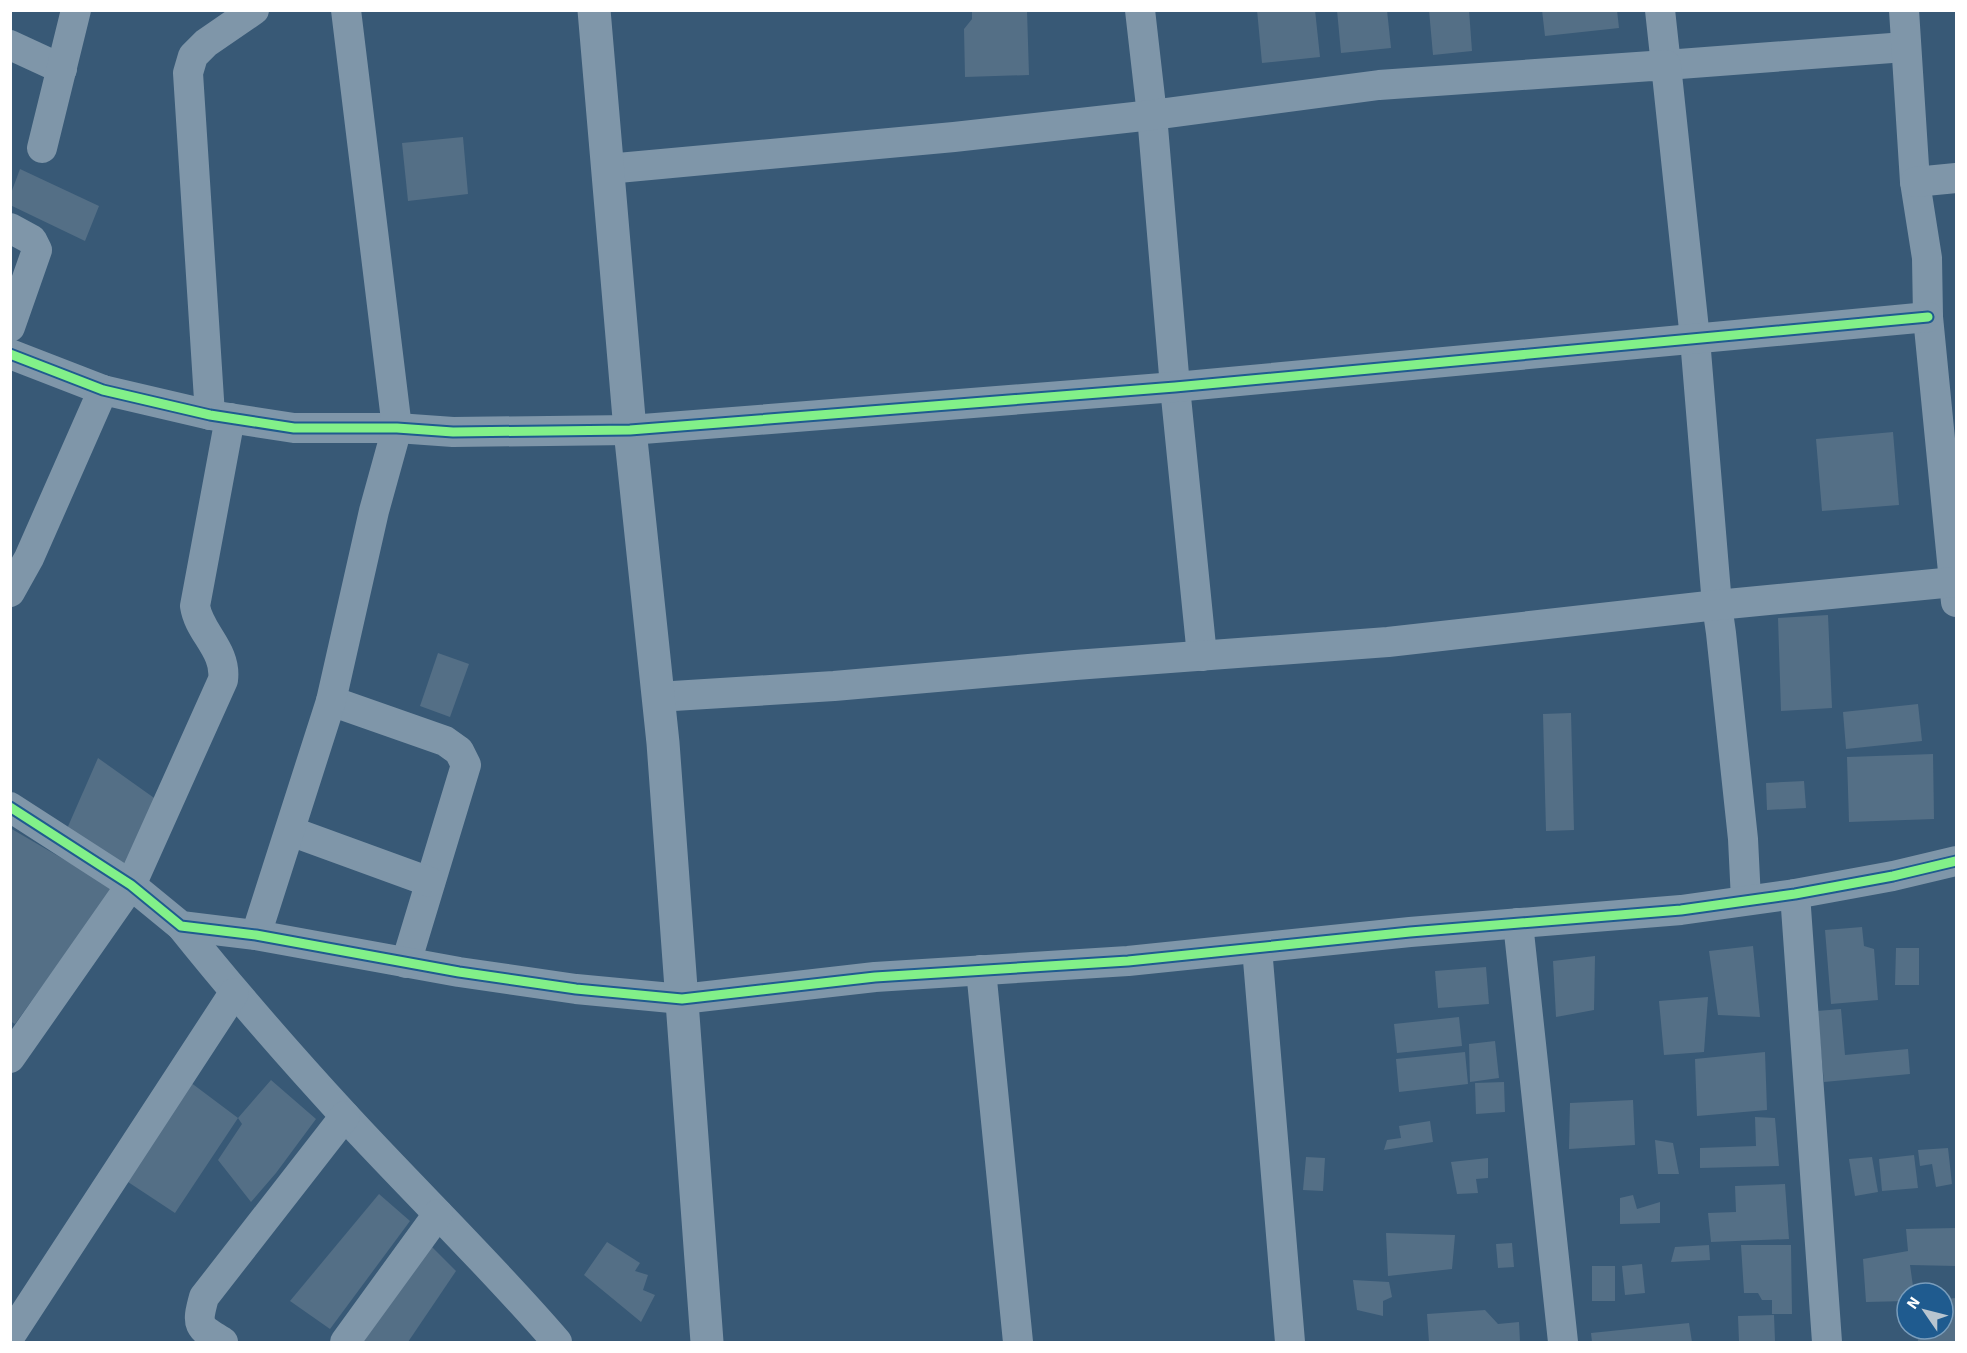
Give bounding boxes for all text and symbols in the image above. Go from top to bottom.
north arrow [1895,1281,1955,1341]
text: N [1901,1292,1926,1314]

